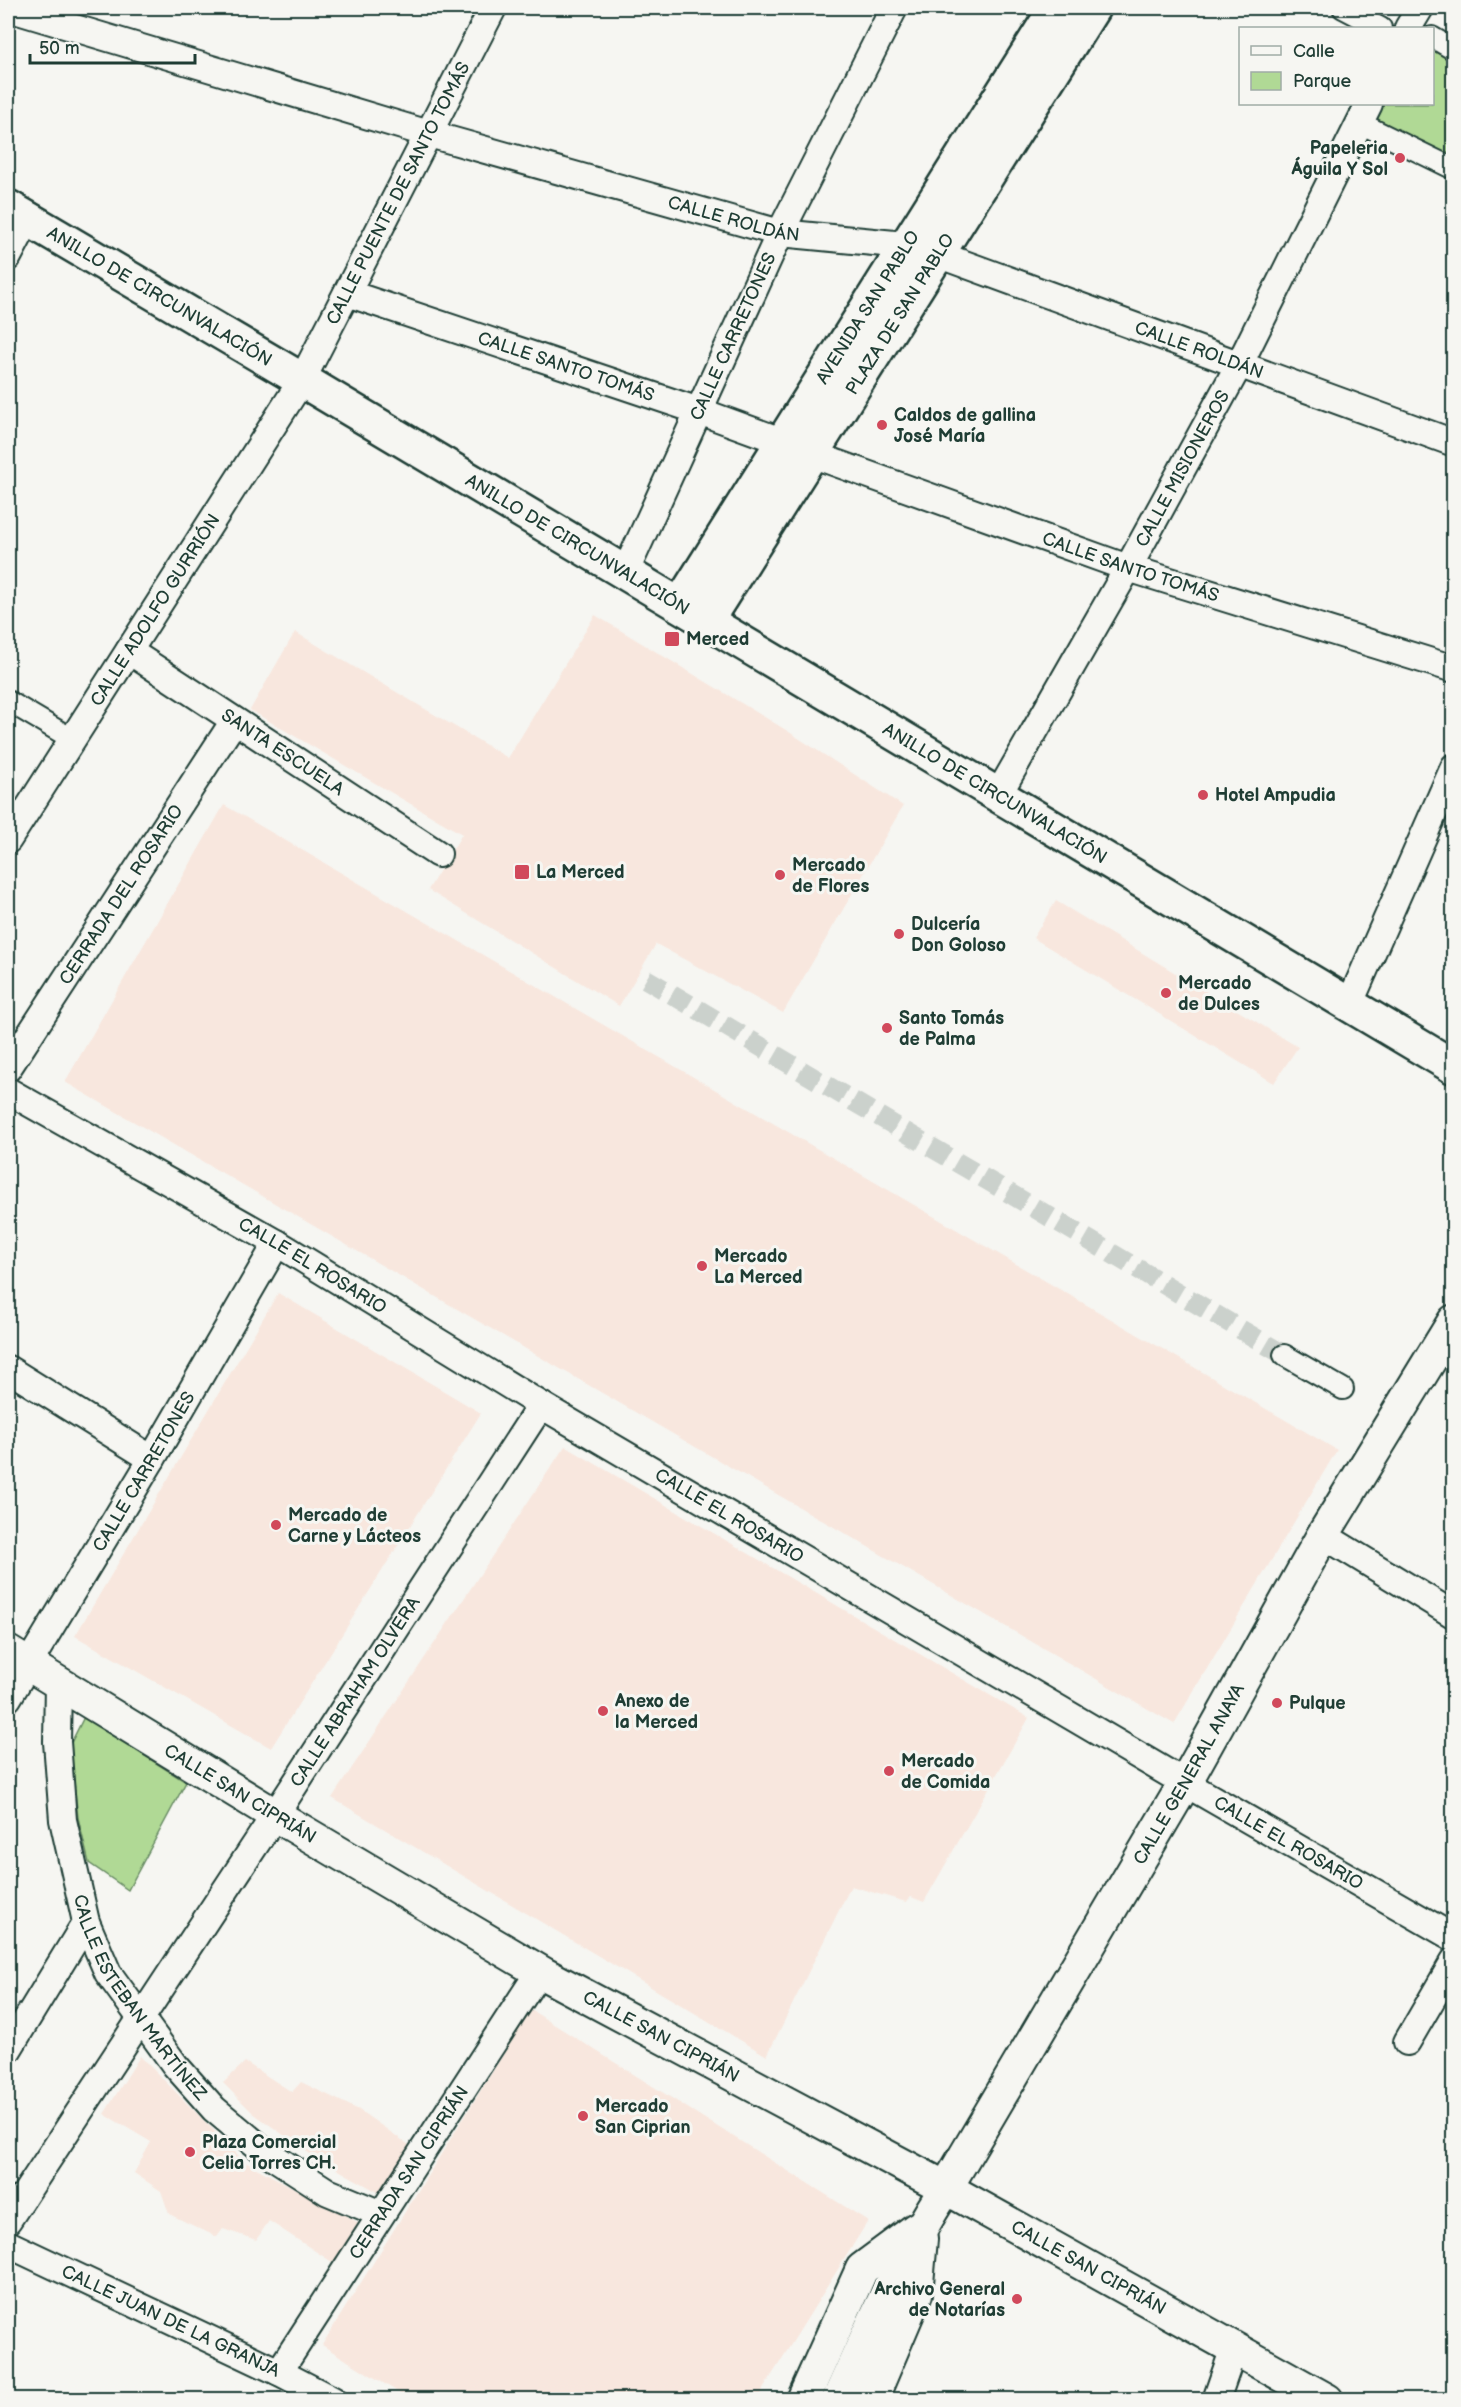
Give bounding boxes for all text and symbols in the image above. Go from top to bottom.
scale bar [30,27,195,65]
legend [1239,27,1434,105]
text: 50 m [39,38,80,59]
text: Calle [1293,41,1335,62]
street label: CALLE PUENTE DE SANTO TOMÁS [322,58,474,328]
text: Parque [1293,71,1351,92]
place label: Papeleria Águila Y Sol [1290,138,1388,180]
marker: Papeleria Águila Y Sol [1393,151,1407,165]
street label: CALLE ROLDÁN [666,191,801,245]
street label: ANILLO DE CIRCUNVALACIÓN [44,222,276,370]
street label: AVENIDA SAN PABLO [812,227,924,388]
street label: PLAZA DE SAN PABLO [841,230,958,398]
street label: CALLE CARRETONES [685,249,780,424]
street label: CALLE ROLDÁN [1132,317,1266,383]
street label: CALLE SANTO TOMÁS [475,327,657,406]
street label: CALLE MISIONEROS [1131,386,1234,550]
place label: Caldos de gallina José María [894,405,1036,447]
marker: Caldos de gallina José María [875,418,889,432]
street label: ANILLO DE CIRCUNVALACIÓN [462,469,693,619]
street label: CALLE ADOLFO GURRIÓN [86,510,224,710]
street label: CALLE SANTO TOMÁS [1039,528,1222,606]
place label: Merced [686,629,749,650]
marker: Merced [663,630,681,648]
street label: SANTA ESCUELA [218,704,348,800]
street label: ANILLO DE CIRCUNVALACIÓN [879,718,1111,868]
place label: Hotel Ampudia [1215,785,1336,806]
marker: Hotel Ampudia [1196,788,1210,802]
street label: CERRADA DEL ROSARIO [55,801,187,988]
place label: Mercado de Flores [792,855,869,897]
place label: La Merced [536,862,625,883]
marker: La Merced [513,863,531,881]
marker: Mercado de Flores [773,868,787,882]
place label: Dulcería Don Goloso [911,914,1006,956]
marker: Dulcería Don Goloso [892,927,906,941]
place label: Mercado de Dulces [1178,973,1260,1015]
marker: Mercado de Dulces [1159,986,1173,1000]
place label: Santo Tomás de Palma [899,1008,1004,1050]
marker: Santo Tomás de Palma [880,1021,894,1035]
street label: CALLE EL ROSARIO [235,1213,390,1318]
place label: Mercado La Merced [714,1246,803,1288]
marker: Mercado La Merced [695,1259,709,1273]
street label: CALLE CARRETONES [88,1388,199,1555]
street label: CALLE EL ROSARIO [651,1464,807,1567]
place label: Mercado de Carne y Lácteos [288,1505,421,1547]
marker: Mercado de Carne y Lácteos [269,1518,283,1532]
street label: CALLE ABRAHAM OLVERA [286,1593,424,1791]
street label: CALLE GENERAL ANAYA [1129,1680,1249,1868]
place label: Anexo de la Merced [614,1691,698,1733]
place label: Pulque [1289,1693,1346,1714]
marker: Pulque [1270,1696,1284,1710]
marker: Anexo de la Merced [596,1704,610,1718]
street label: CALLE SAN CIPRIÁN [160,1739,320,1848]
place label: Mercado de Comida [901,1751,990,1793]
marker: Mercado de Comida [882,1764,896,1778]
street label: CALLE EL ROSARIO [1210,1791,1367,1894]
street label: CALLE ESTEBAN MARTÍNEZ [70,1892,211,2104]
street label: CALLE SAN CIPRIÁN [579,1986,743,2087]
street label: CERRADA SAN CIPRIÁN [345,2082,473,2263]
place label: Mercado San Ciprian [595,2096,691,2138]
marker: Mercado San Ciprian [576,2109,590,2123]
place label: Plaza Comercial Celia Torres CH. [202,2132,336,2174]
marker: Plaza Comercial Celia Torres CH. [183,2145,197,2159]
street label: CALLE SAN CIPRIÁN [1008,2216,1170,2319]
street label: CALLE JUAN DE LA GRANJA [58,2260,283,2381]
place label: Archivo General de Notarías [874,2279,1005,2321]
marker: Archivo General de Notarías [1010,2292,1024,2306]

